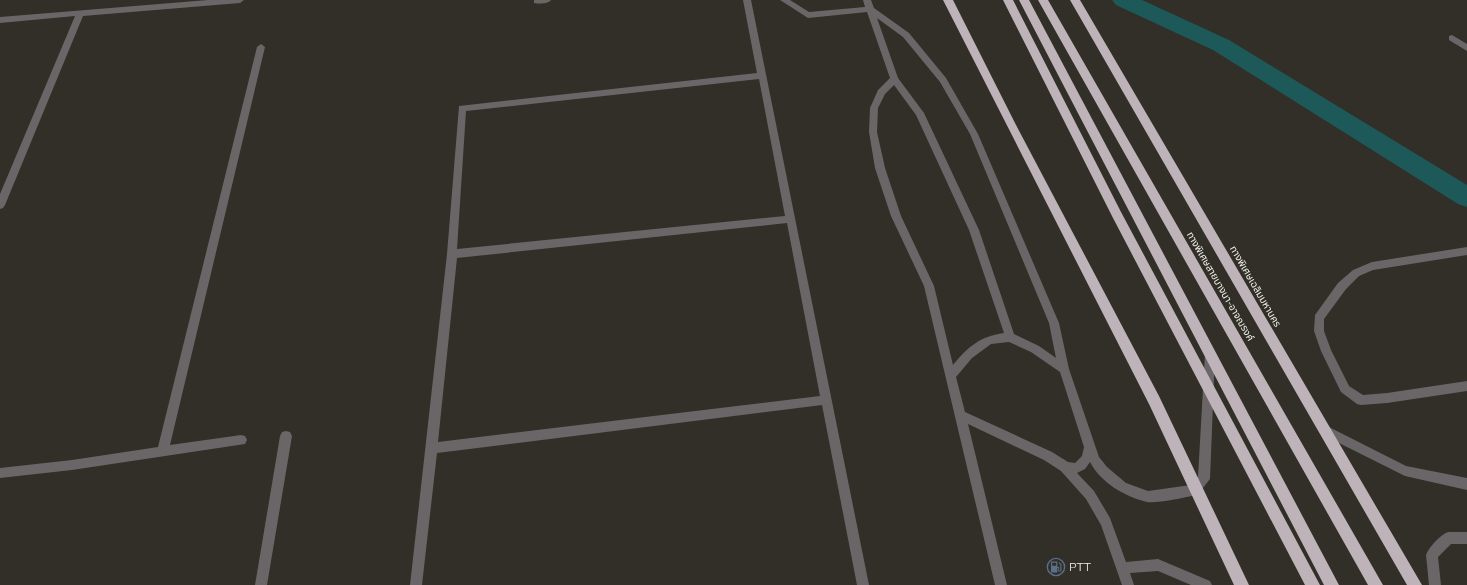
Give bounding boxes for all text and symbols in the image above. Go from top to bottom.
street label: ทางพิเศษสายบางนา-อาจณรงค์ [1185,230,1256,343]
street label: ทางพิเศษเฉลิมมหานคร [1228,244,1283,329]
fuel station icon: PTT [1046,557,1066,577]
place label: PTT [1069,560,1092,574]

